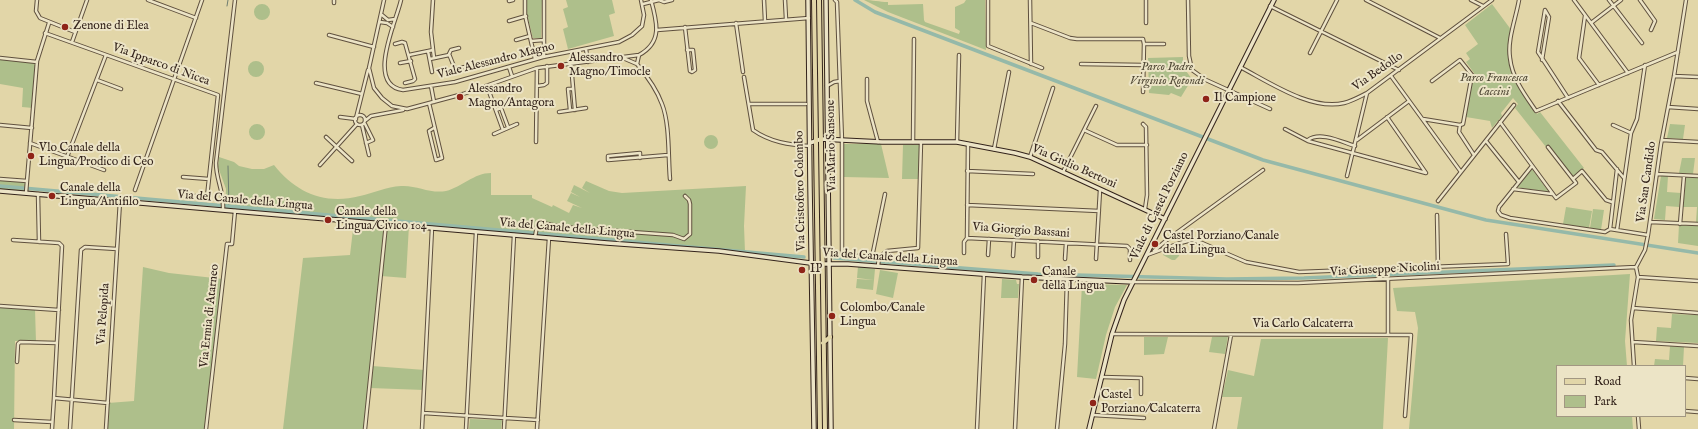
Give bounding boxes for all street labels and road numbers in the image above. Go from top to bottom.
street label: Viale Alessandro Magno [436,39,556,83]
street label: Via Ipparco di Nicea [110,41,212,89]
street label: Via Bedollo [1350,49,1406,95]
street label: Via Mario Sansone [824,100,840,192]
street label: Via Cristoforo Colombo [793,131,809,251]
street label: Via San Candido [1634,141,1660,223]
street label: Via Giulio Bertoni [1029,142,1119,192]
street label: Viale di Castel Porziano [1128,150,1192,262]
street label: Via del Canale della Lingua [177,188,313,214]
street label: Via del Canale della Lingua [499,216,635,242]
street label: Via Giorgio Bassani [972,220,1070,242]
street label: Via del Canale della Lingua [822,246,958,270]
street label: Via Giuseppe Nicolini [1330,260,1440,280]
street label: Via Ermia di Atarneo [197,263,223,369]
street label: Via Pelopida [95,283,113,345]
street label: Via Carlo Calcaterra [1253,318,1353,332]

